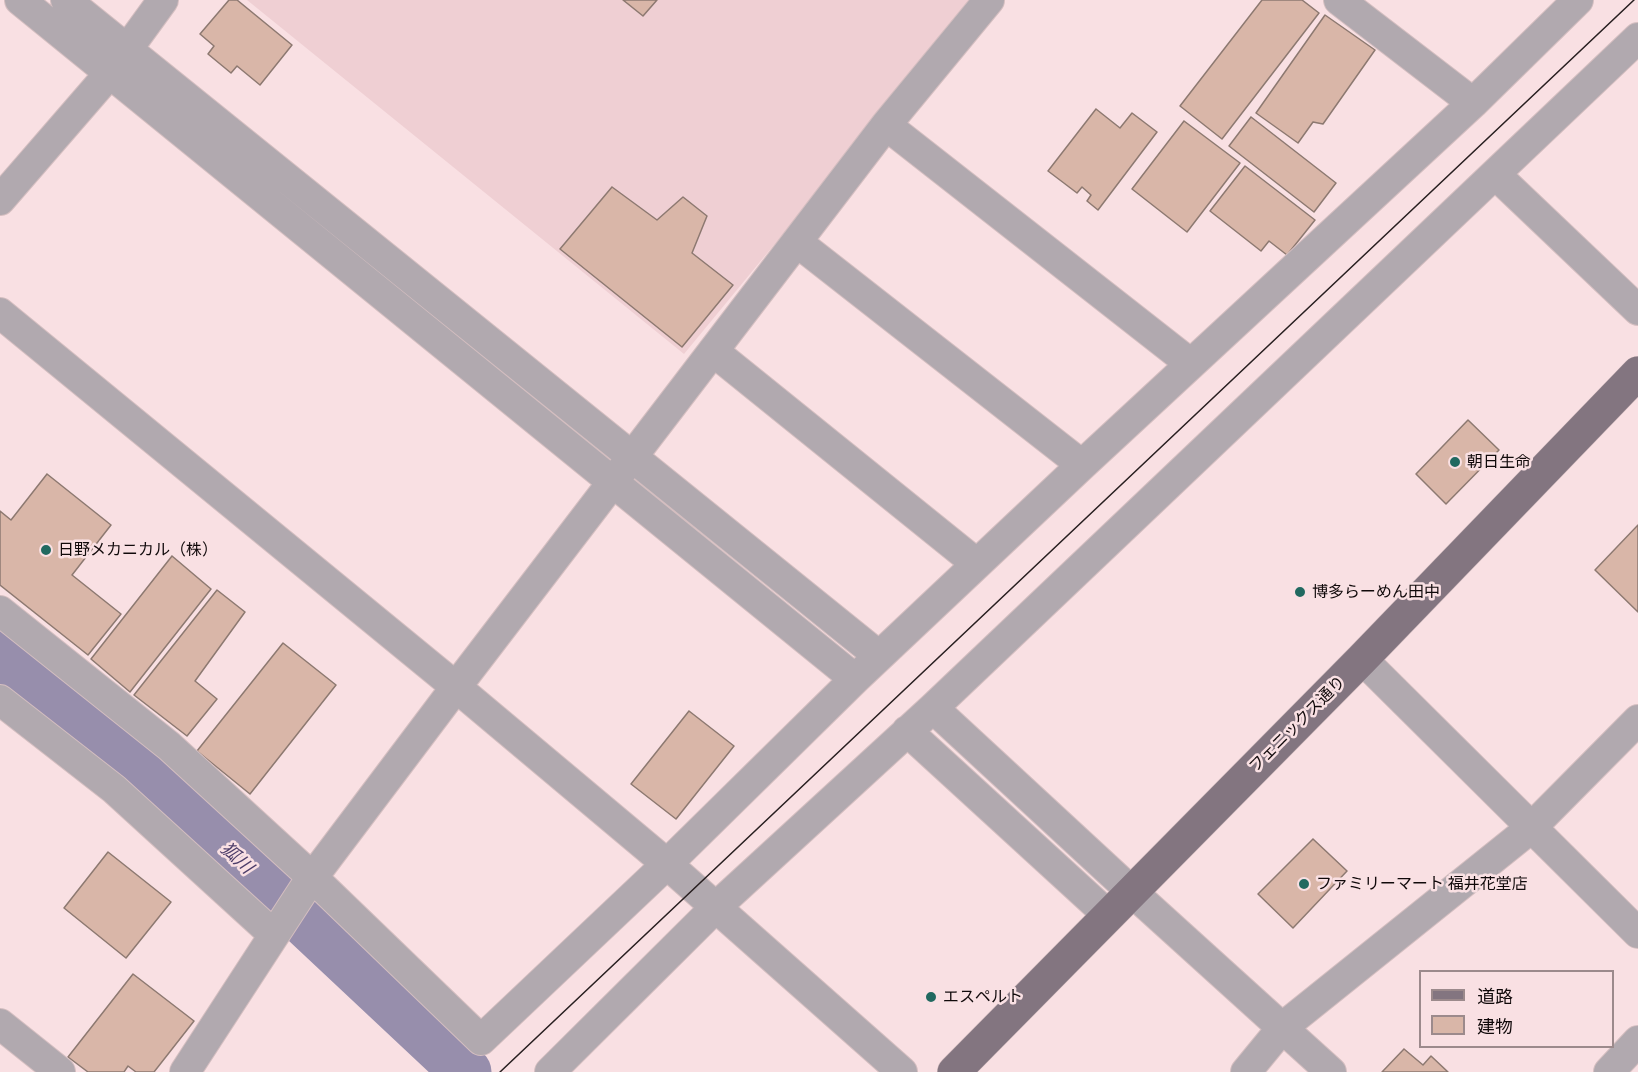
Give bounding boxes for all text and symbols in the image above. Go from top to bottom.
place label: 朝日生命 [1467,452,1531,472]
marker: 朝日生命 [1448,455,1462,469]
place label: 日野メカニカル（株） [58,540,218,560]
marker: 日野メカニカル（株） [39,543,53,557]
place label: 博多らーめん田中 [1312,582,1440,602]
marker: 博多らーめん田中 [1293,585,1307,599]
street label: フェニックス通り [1245,672,1349,776]
water label: 狐川 [216,838,258,878]
place label: ファミリーマート 福井花堂店 [1316,874,1528,894]
marker: ファミリーマート 福井花堂店 [1297,877,1311,891]
legend [1419,970,1614,1048]
text: 道路 [1477,986,1513,1006]
place label: エスペルト [943,987,1023,1007]
marker: エスペルト [924,990,938,1004]
text: 建物 [1477,1016,1513,1036]

